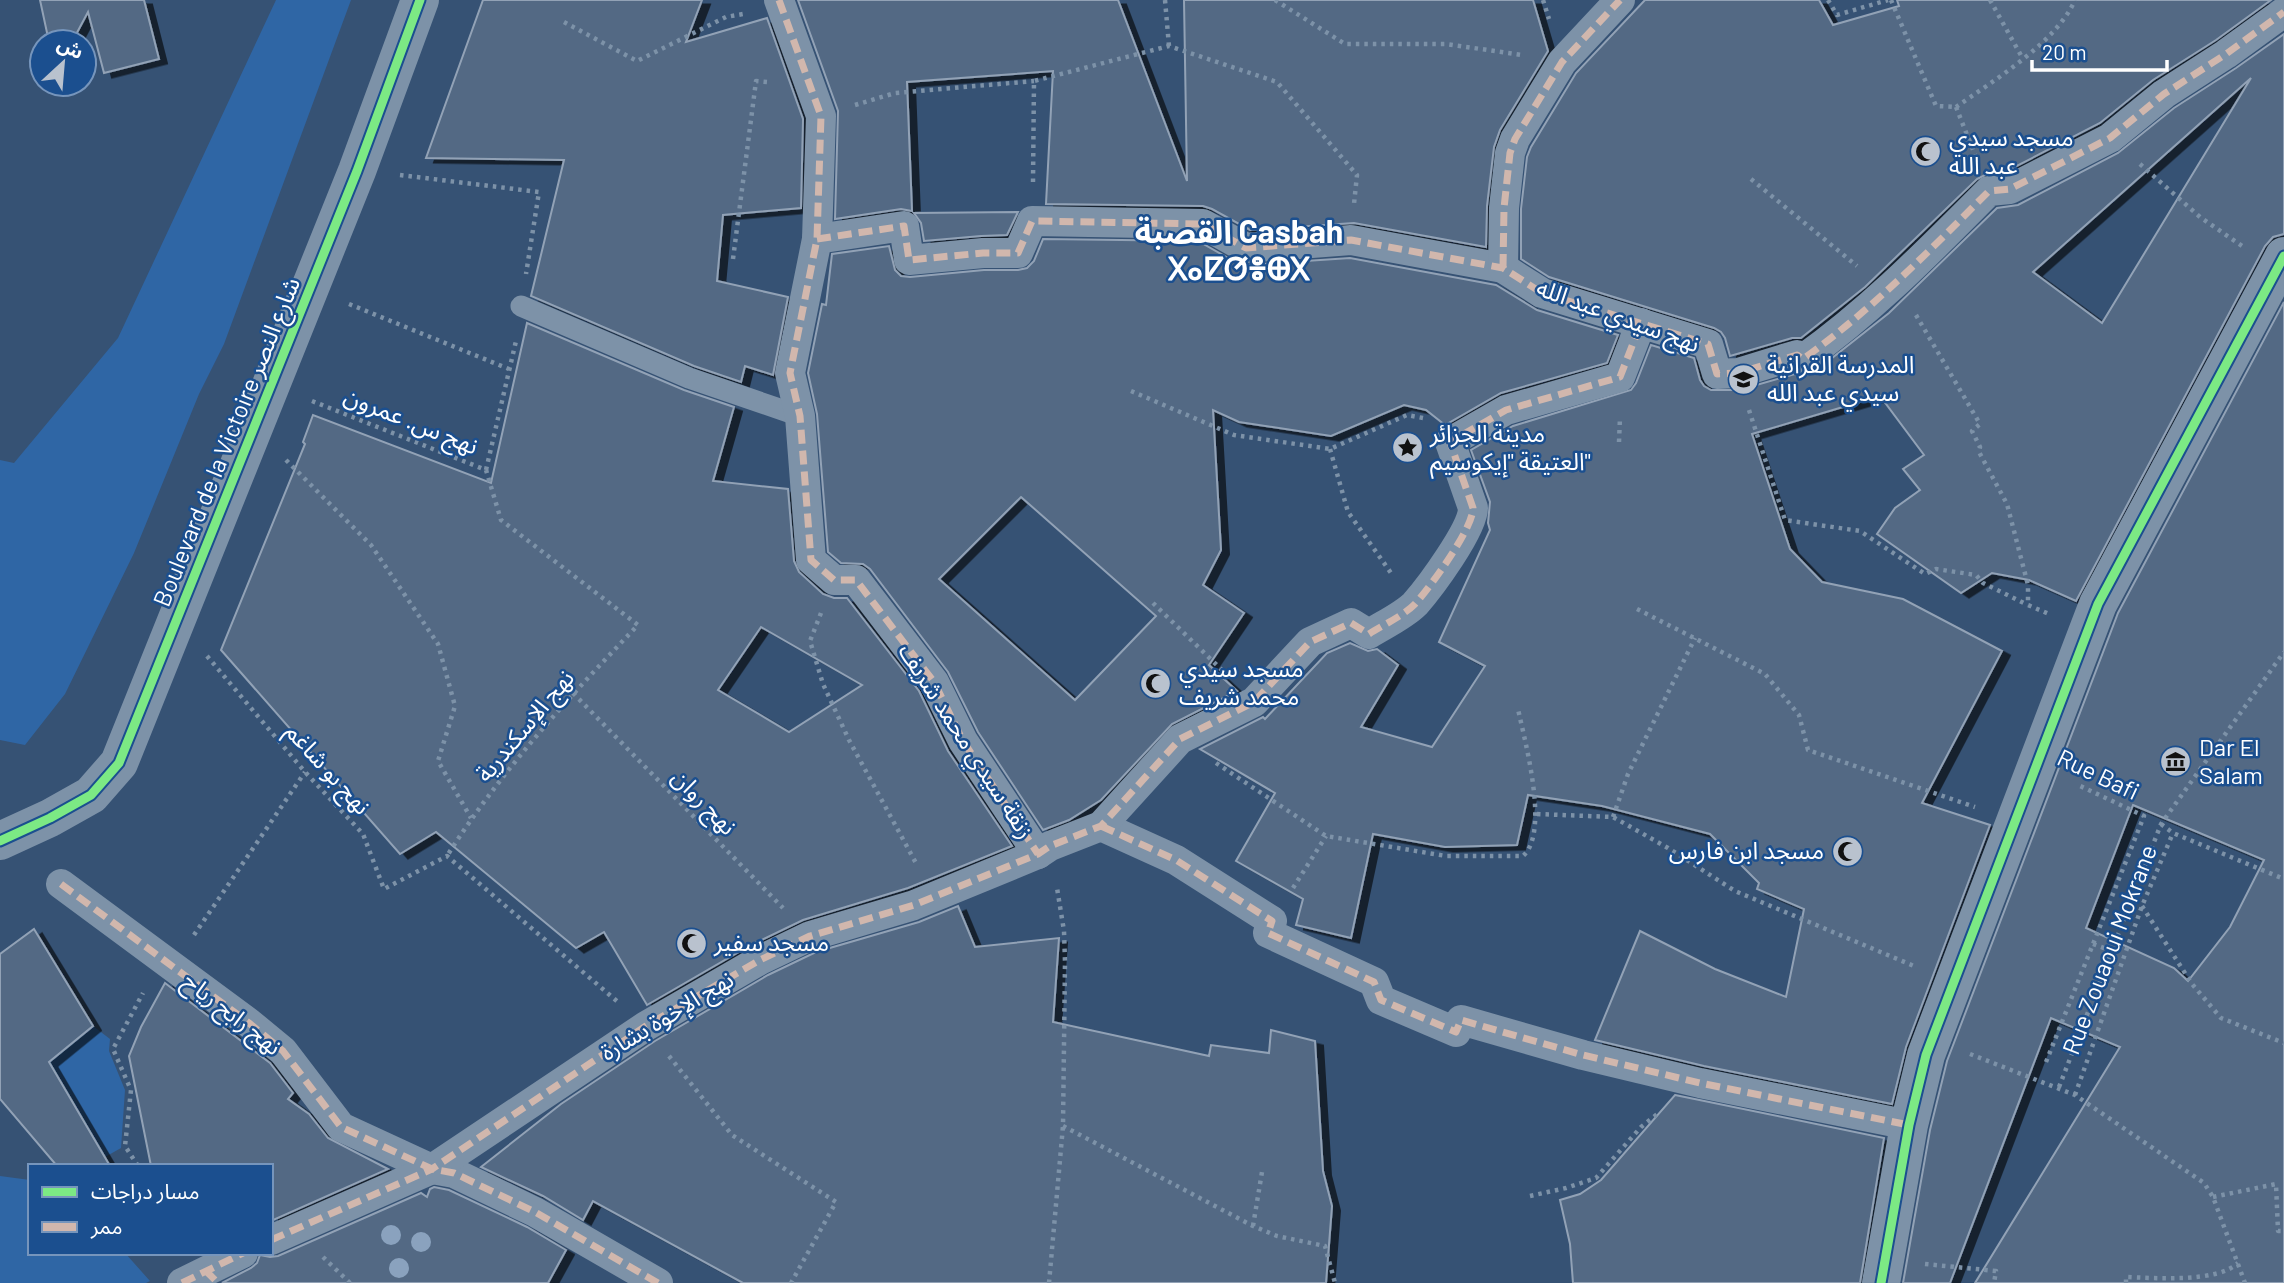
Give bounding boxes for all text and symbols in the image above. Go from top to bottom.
north arrow [28,28,98,98]
scale bar [2032,28,2167,72]
text: ش [54,31,87,63]
text: 20 m [2042,39,2087,64]
place label: مسجد سيدي عبد الله [1949,122,2074,179]
mosque icon: مسجد سيدي عبد الله [1909,135,1943,169]
district label: القصبة Casbah ⵝⴰⵇⵚⴻⴲⵝ [1135,211,1343,286]
street label: Boulevard de la Victoire شارع النصر [146,272,309,612]
street label: نهج سيدي عبد الله [1531,272,1704,363]
place label: المدرسة القرانية سيدي عبد الله [1767,349,1914,412]
school or university icon: المدرسة القرانية سيدي عبد الله [1727,362,1761,396]
street label: نهج س. عمرون [339,380,483,463]
place label: مدينة الجزائر العتيقة "إيكوسيم" [1429,418,1591,479]
place icon: مدينة الجزائر العتيقة "إيكوسيم" [1390,431,1424,465]
street label: زنقة سيدي محمد شريف [889,637,1041,846]
place label: مسجد سيدي محمد شريف [1179,653,1304,711]
street label: نهج الإسكندرية [469,663,582,790]
mosque icon: مسجد سيدي محمد شريف [1139,666,1173,700]
street label: نهج بو شاغم [278,716,378,822]
place label: Dar El Salam [2199,732,2263,789]
street label: Rue Bafi [2053,742,2144,805]
museum icon: Dar El Salam [2159,745,2193,779]
street label: نهج روان [664,762,744,843]
mosque icon: مسجد ابن فارس [1830,834,1864,868]
place label: مسجد ابن فارس [1669,835,1824,865]
street label: Rue Zouaoui Mokrane [2055,841,2162,1058]
mosque icon: مسجد سفير [674,926,708,960]
place label: مسجد سفير [713,927,829,957]
street label: نهج الإخوة بشارة [594,964,740,1069]
street label: نهج رابح رياح [175,965,288,1064]
legend [28,1164,273,1255]
text: مسار دراجات [91,1178,199,1204]
text: ممر [90,1213,122,1239]

